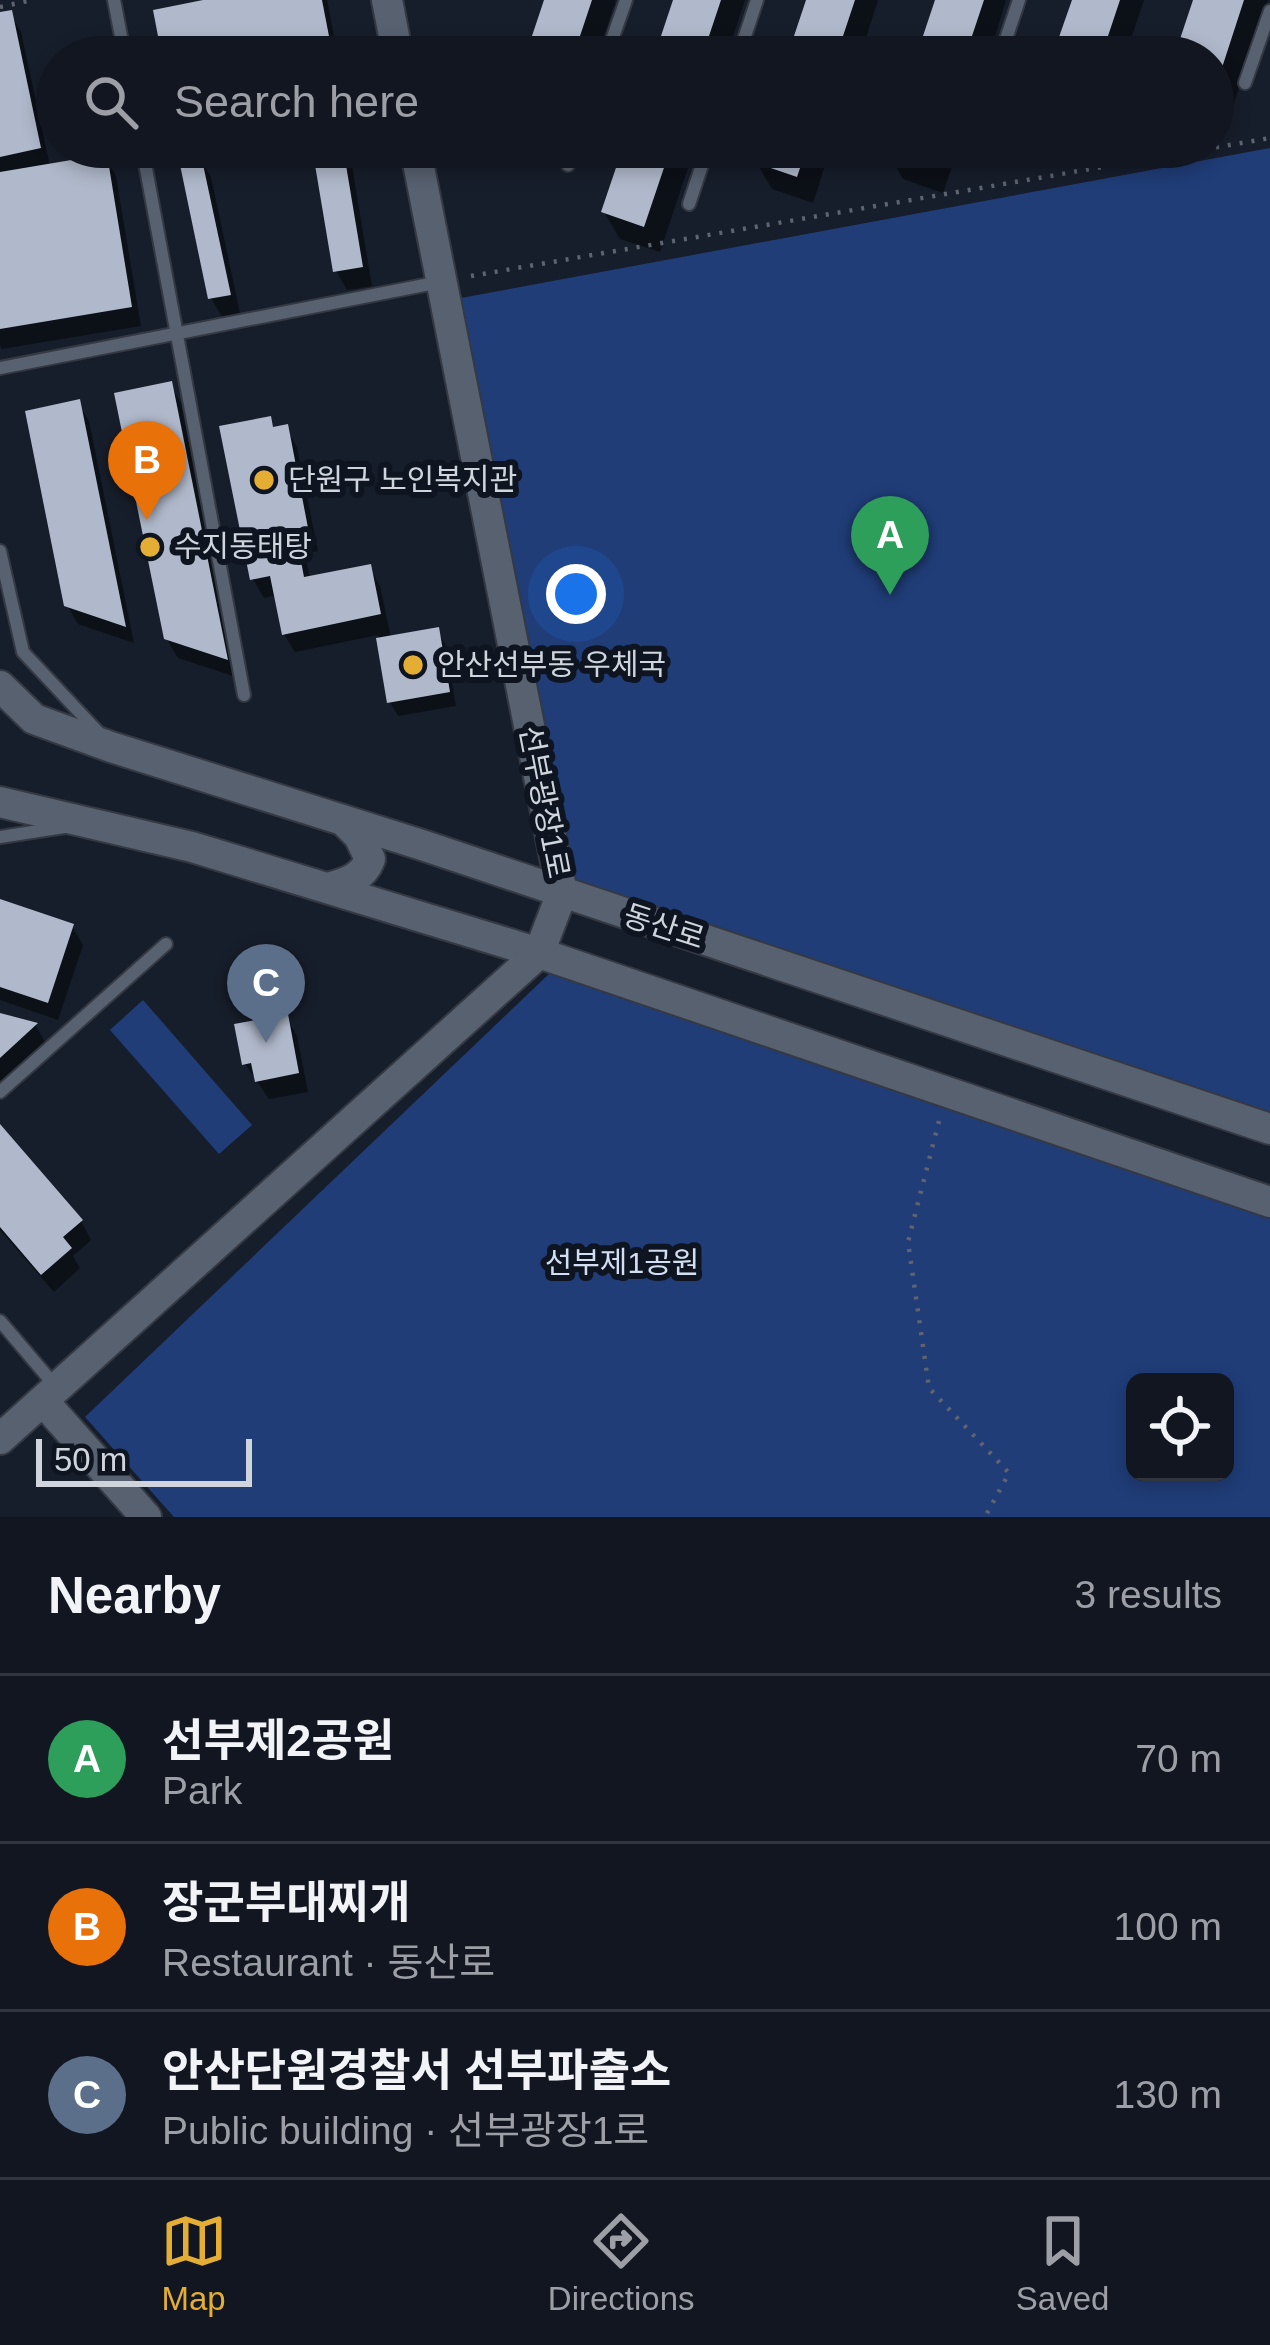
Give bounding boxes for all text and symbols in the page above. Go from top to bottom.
search box [36,36,1234,168]
icon: search [78,69,144,135]
text: Search here [174,76,419,127]
pin: B [108,421,186,520]
place label: 단원구 노인복지관 [288,463,517,496]
marker: 단원구 노인복지관 [251,467,277,493]
pin: A [851,496,929,595]
place label: 수지동태탕 [174,530,312,563]
marker: 수지동태탕 [137,534,163,560]
your location [546,564,606,624]
place label: 안산선부동 우체국 [437,648,666,681]
marker: 안산선부동 우체국 [400,652,426,678]
street label: 선부광장1로 [514,723,575,881]
street label: 동산로 [620,898,709,955]
pin: C [227,944,305,1043]
park label: 선부제1공원 [545,1246,699,1279]
map controls [1126,1373,1234,1481]
button: locate [1126,1373,1234,1481]
scale bar [36,1433,252,1486]
text: 50 m [54,1441,127,1478]
text: Nearby [48,1567,221,1624]
text: 3 results [1075,1573,1222,1616]
text: 선부제2공원 [162,1715,394,1766]
text: A [73,1737,101,1780]
text: 70 m [1135,1737,1222,1780]
text: Park [162,1769,242,1812]
text: 장군부대찌개 [162,1877,410,1928]
text: B [73,1905,101,1948]
text: 100 m [1114,1905,1222,1948]
text: Restaurant · 동산로 [162,1941,495,1984]
text: 안산단원경찰서 선부파출소 [162,2045,671,2096]
text: C [73,2073,101,2116]
text: 130 m [1114,2073,1222,2116]
text: Public building · 선부광장1로 [162,2109,649,2152]
tab: Map [161,2208,227,2318]
tab: Directions [548,2208,695,2318]
tab: Saved [1016,2208,1109,2318]

